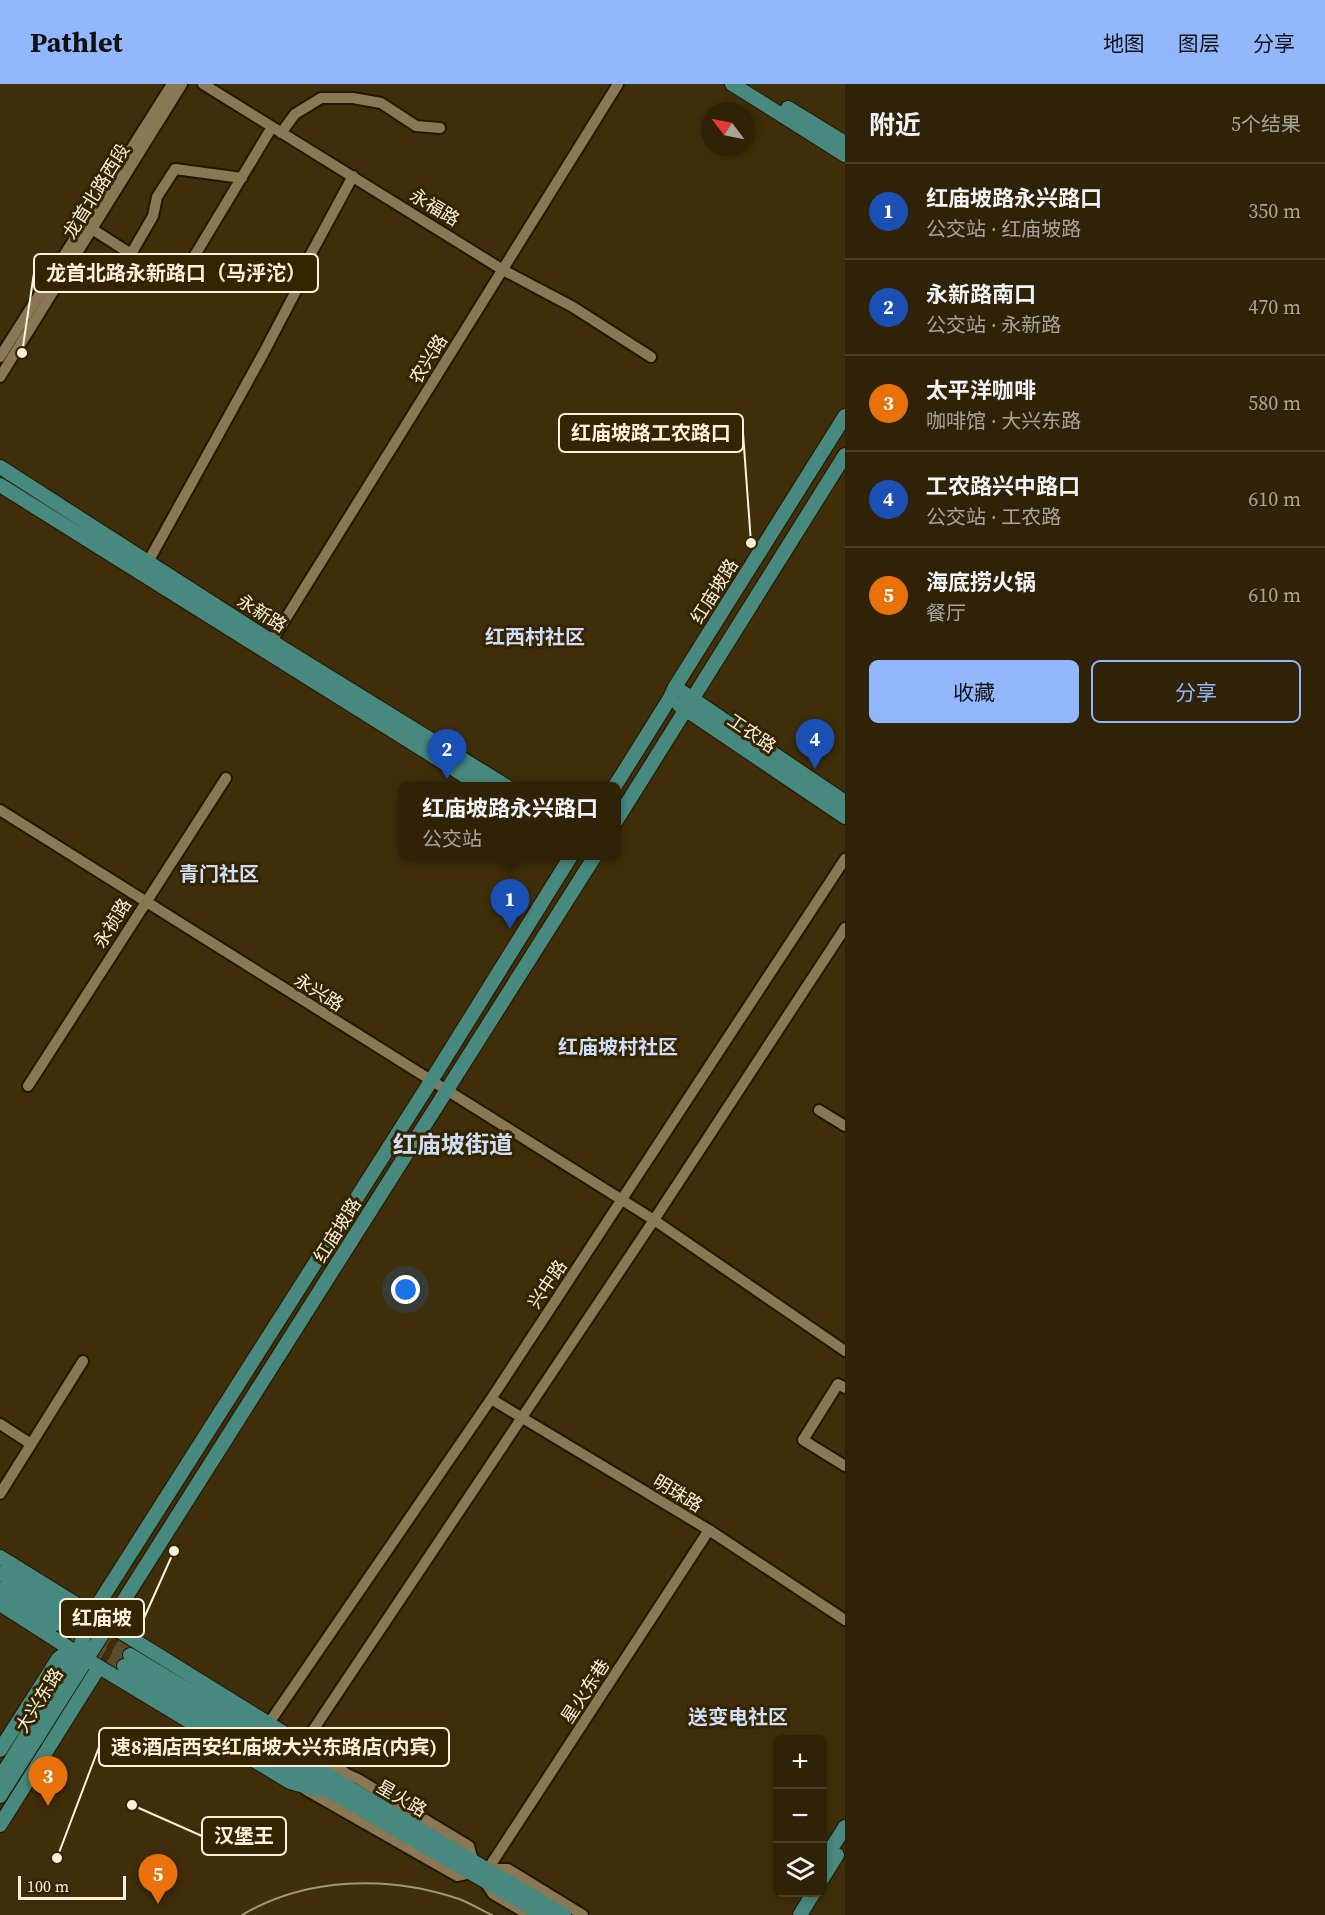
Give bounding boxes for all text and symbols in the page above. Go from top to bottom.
text: Pathlet [30,23,123,61]
text: 地图 [1103,29,1145,58]
text: 图层 [1178,29,1220,58]
text: 分享 [1253,29,1295,58]
north arrow [701,102,755,156]
text: 附近 [869,107,921,143]
text: 5个结果 [1231,110,1301,138]
street label: 龙首北路西段 [57,139,135,243]
street label: 永福路 [405,182,465,232]
text: 红庙坡路永兴路口 [926,183,1102,213]
text: 1 [883,197,894,225]
text: 350 m [1248,197,1301,225]
text: 公交站 · 红庙坡路 [926,215,1081,243]
callout: 龙首北路永新路口（马泘沱） [34,254,318,292]
text: 龙首北路永新路口（马泘沱） [46,259,306,287]
text: 永新路南口 [926,279,1036,309]
text: 2 [883,293,894,321]
text: 470 m [1248,293,1301,321]
text: 公交站 · 永新路 [926,311,1061,339]
street label: 农兴路 [403,329,453,389]
text: 太平洋咖啡 [926,375,1036,405]
text: 3 [883,389,894,417]
text: 580 m [1248,389,1301,417]
text: 咖啡馆 · 大兴东路 [926,407,1081,435]
callout: 红庙坡路工农路口 [559,414,743,452]
text: 红庙坡路工农路口 [571,419,731,447]
text: 工农路兴中路口 [926,471,1080,501]
text: 4 [883,485,894,513]
text: 610 m [1248,485,1301,513]
text: 公交站 · 工农路 [926,503,1061,531]
street label: 红庙坡路 [684,554,744,628]
text: 海底捞火锅 [926,567,1036,597]
text: 5 [883,581,894,609]
text: 610 m [1248,581,1301,609]
street label: 永新路 [232,588,292,638]
text: 餐厅 [926,599,966,627]
district label: 红西村社区 [485,623,585,651]
button: 收藏 [869,660,1079,723]
button: 分享 [1091,660,1301,723]
street label: 工农路 [723,708,781,758]
pin: 4 [796,720,834,769]
pin: 2 [428,730,466,779]
popup [399,782,621,860]
text: 红庙坡路永兴路口 [422,793,598,823]
text: 公交站 [422,825,482,853]
district label: 青门社区 [179,860,259,888]
pin: 1 [490,880,530,929]
street label: 永祯路 [87,893,137,953]
street label: 永兴路 [289,967,349,1017]
district label: 红庙坡村社区 [558,1033,678,1061]
district label: 红庙坡街道 [393,1128,513,1161]
street label: 红庙坡路 [307,1193,367,1267]
street label: 兴中路 [522,1255,572,1313]
your location [391,1275,420,1304]
street label: 明珠路 [648,1468,708,1518]
callout: 红庙坡 [60,1599,144,1637]
text: 红庙坡 [72,1604,132,1632]
street label: 星火东巷 [555,1654,615,1728]
street label: 大兴东路 [9,1663,69,1737]
district label: 送变电社区 [688,1703,788,1731]
callout: 速8酒店西安红庙坡大兴东路店(内宾) [99,1728,449,1766]
text: 速8酒店西安红庙坡大兴东路店(内宾) [111,1733,437,1761]
map controls [773,1735,827,1897]
button: + [773,1735,827,1789]
pin: 3 [28,1756,68,1806]
street label: 星火路 [372,1774,432,1822]
button: − [773,1789,827,1843]
callout: 汉堡王 [202,1817,286,1855]
text: 汉堡王 [214,1822,274,1850]
button: layers [773,1843,827,1897]
pin: 5 [138,1854,178,1904]
scale bar [18,1873,126,1900]
text: 100 m [27,1875,69,1897]

